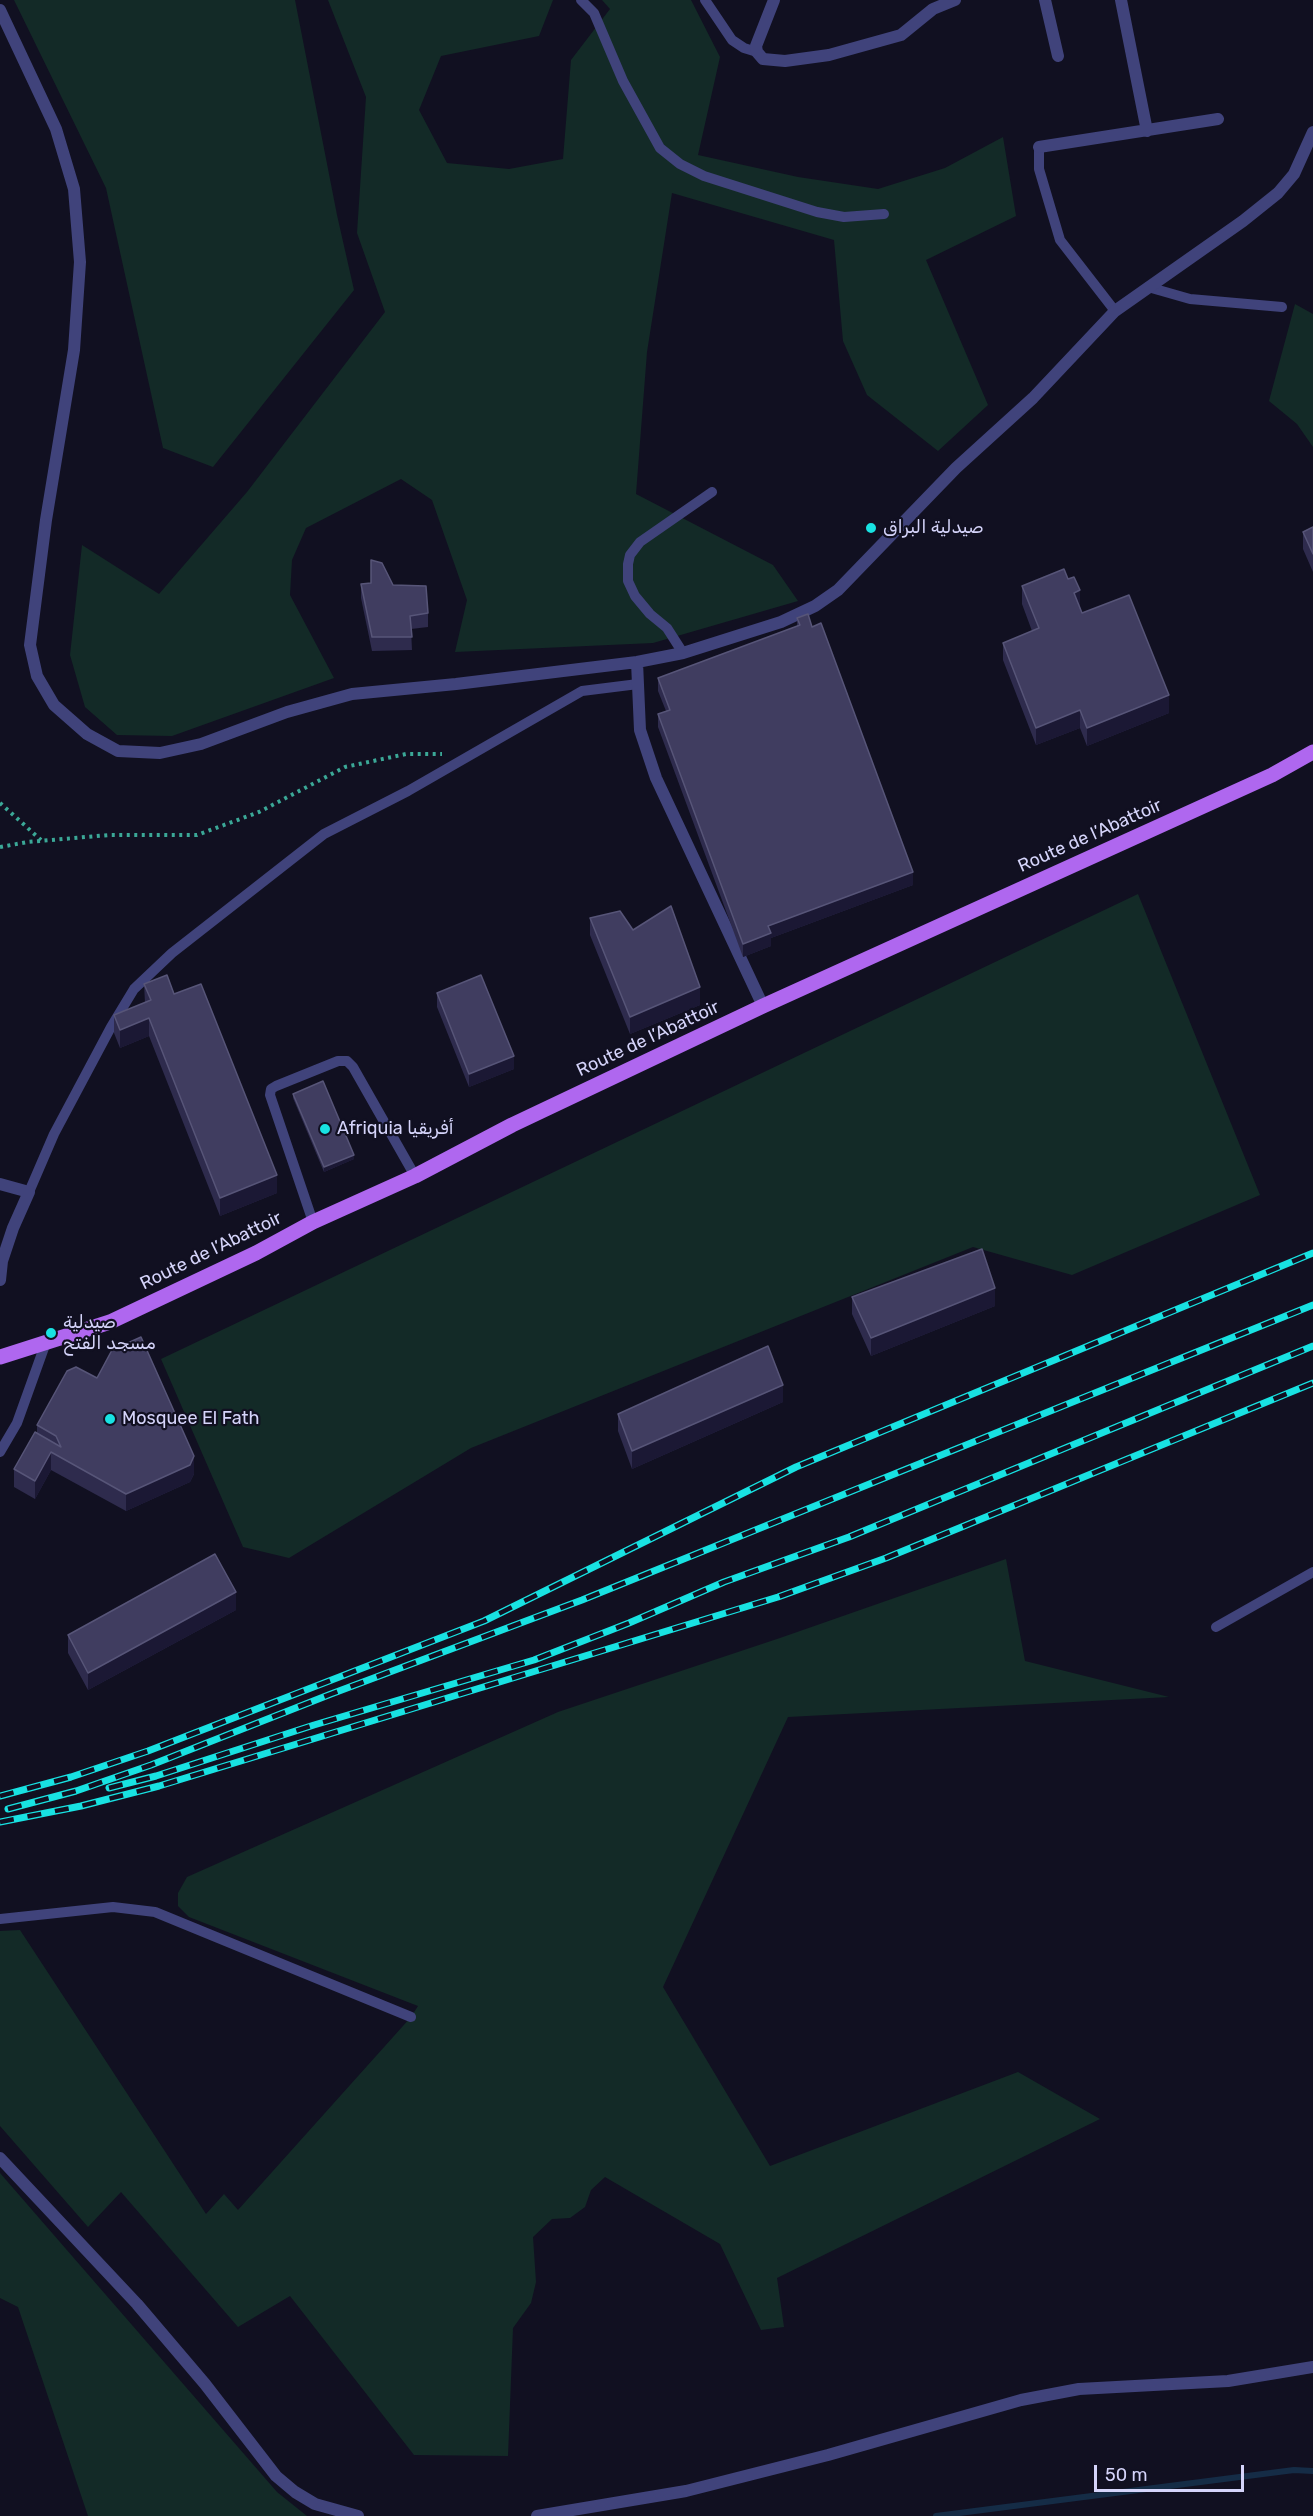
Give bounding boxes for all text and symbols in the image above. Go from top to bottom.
place label: صيدلية البراق [883,517,983,539]
marker: صيدلية البراق [864,521,878,535]
street label: Route de l’Abattoir [1015,795,1165,877]
street label: Route de l’Abattoir [573,996,723,1082]
place label: Afriquia أفريقيا [337,1118,454,1140]
marker: Afriquia أفريقيا [318,1122,332,1136]
street label: Route de l’Abattoir [137,1207,285,1295]
place label: صيدلية مسجد الفتح [63,1312,156,1354]
marker: صيدلية مسجد الفتح [44,1326,58,1340]
place label: Mosquee El Fath [122,1408,259,1430]
marker: Mosquee El Fath [103,1412,117,1426]
scale bar [1097,2453,1247,2491]
text: 50 m [1105,2464,1148,2486]

